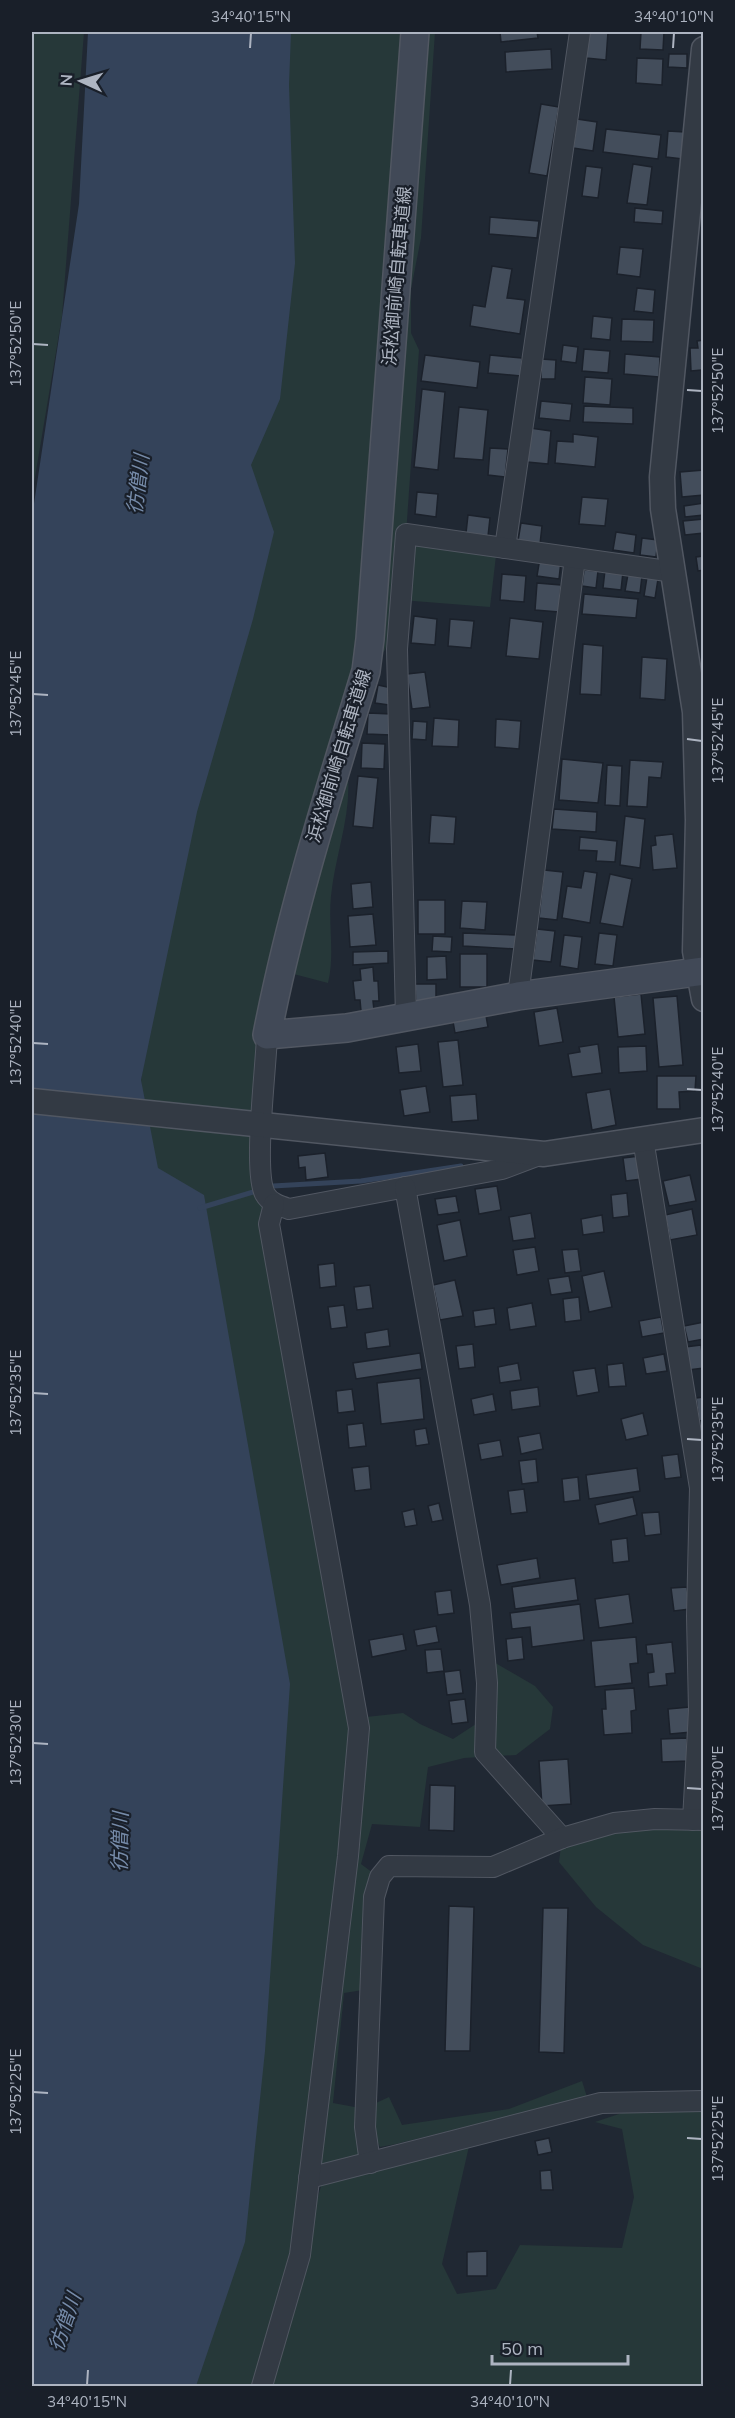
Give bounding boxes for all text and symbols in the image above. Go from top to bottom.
text: 34°40'15"N [211,7,291,26]
text: 34°40'10"N [634,7,714,26]
north arrow [51,51,111,111]
text: N [56,73,76,87]
street label: 浜松御前崎自転車道線 [377,185,416,367]
text: 137°52'50"E [6,301,25,387]
text: 137°52'50"E [708,348,727,434]
water label: 彷僧川 [121,451,154,515]
text: 137°52'45"E [6,651,25,737]
street label: 浜松御前崎自転車道線 [301,666,376,845]
text: 137°52'45"E [708,698,727,784]
text: 137°52'40"E [6,1000,25,1086]
text: 137°52'40"E [708,1047,727,1133]
text: 137°52'35"E [6,1350,25,1436]
text: 137°52'35"E [708,1397,727,1483]
text: 137°52'30"E [6,1700,25,1786]
text: 137°52'30"E [708,1746,727,1832]
water label: 彷僧川 [106,1810,133,1872]
text: 137°52'25"E [6,2049,25,2135]
text: 137°52'25"E [708,2096,727,2182]
water label: 彷僧川 [43,2288,87,2354]
scale bar [492,2328,628,2366]
text: 50 m [501,2337,543,2360]
text: 34°40'15"N [47,2392,127,2411]
text: 34°40'10"N [470,2392,550,2411]

